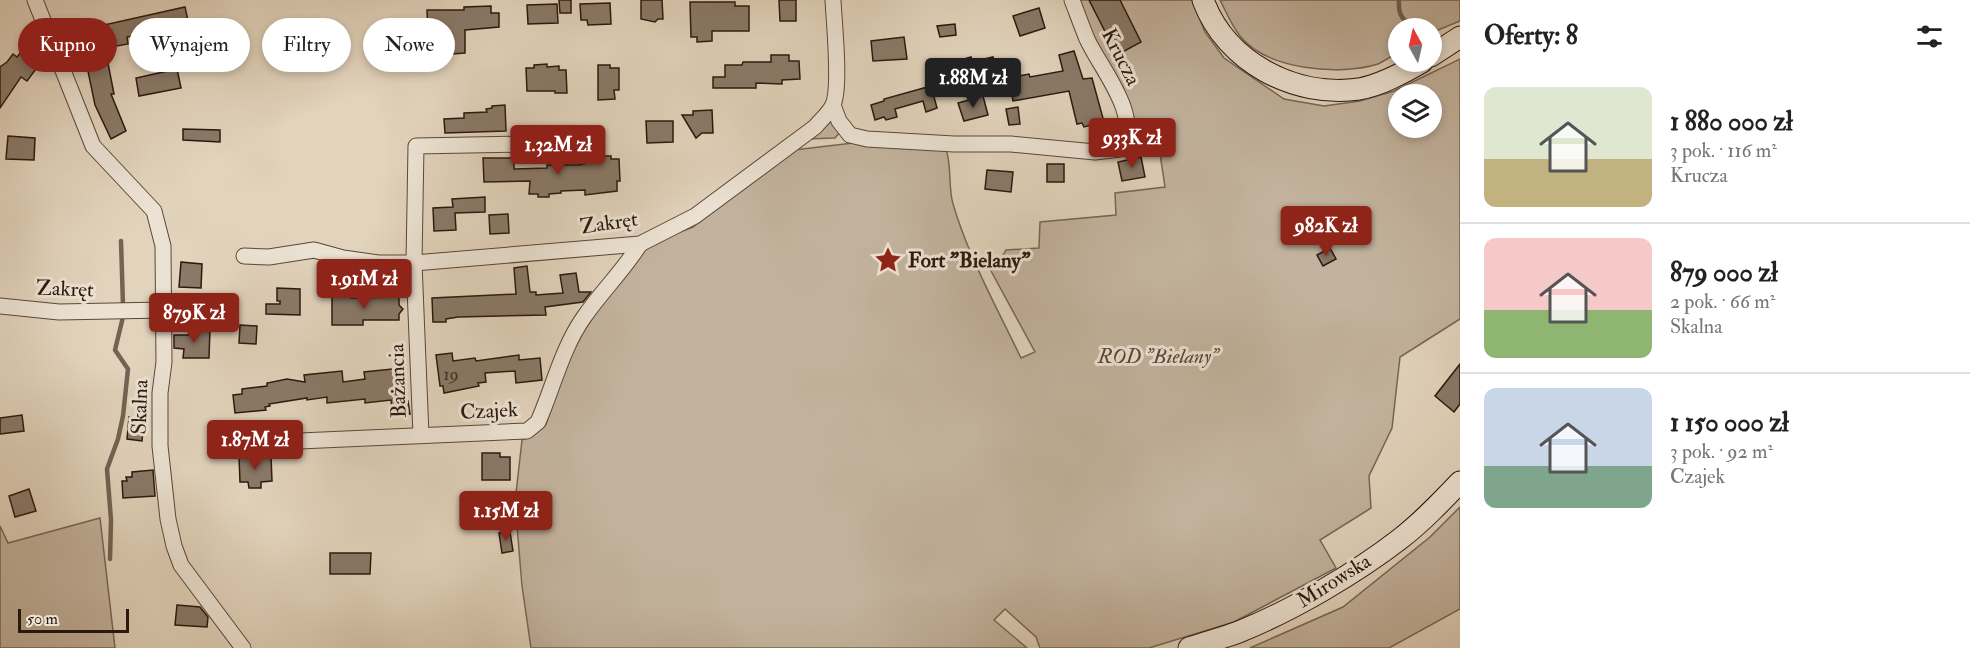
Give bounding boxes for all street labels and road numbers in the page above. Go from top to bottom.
street label: Krucza [1095,24,1147,90]
street label: Zakręt [579,206,640,240]
street label: Zakręt [36,274,95,304]
street label: Bażancia [383,343,413,419]
street label: Skalna [126,379,154,435]
street label: Czajek [459,396,519,426]
street label: Mirowska [1292,548,1376,614]

